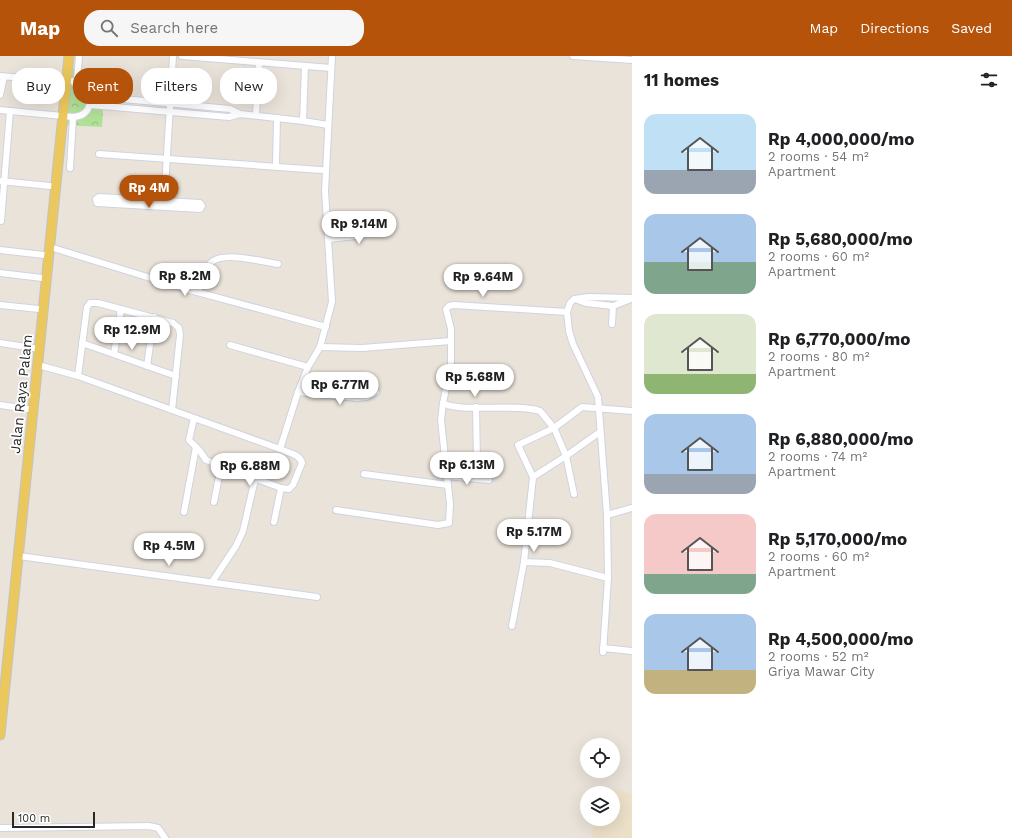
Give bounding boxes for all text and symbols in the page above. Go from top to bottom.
search box [84,10,364,46]
text: Map [20,17,60,40]
icon: search [98,17,120,39]
text: Search here [130,19,218,37]
text: Map [810,20,838,36]
text: Directions [860,20,929,36]
text: Saved [951,20,992,36]
chip: Buy [12,68,65,104]
chip: Rent [73,68,133,104]
chip: Filters [141,68,212,104]
chip: New [220,68,277,104]
icon: filters [978,69,1000,91]
text: 11 homes [644,70,719,90]
text: Rp 4,000,000/mo [768,129,914,149]
icon: home [676,130,724,178]
text: 2 rooms · 54 m² [768,149,869,164]
text: Apartment [768,164,836,179]
pin: Rp 4M [121,175,177,209]
text: Rp 4M [128,180,170,195]
pin: Rp 9.14M [318,211,400,245]
text: Rp 9.14M [330,216,388,231]
text: Rp 5,680,000/mo [768,229,913,249]
icon: home [676,230,724,278]
text: 2 rooms · 60 m² [768,249,869,264]
pin: Rp 8.2M [148,263,222,297]
pin: Rp 9.64M [442,264,524,298]
text: Apartment [768,264,836,279]
text: Rp 8.2M [159,268,211,283]
text: Rp 9.64M [453,269,513,284]
pin: Rp 12.9M [91,317,173,351]
text: Rp 12.9M [103,322,161,337]
text: Rp 6,770,000/mo [768,329,910,349]
icon: home [676,330,724,378]
street label: Jalan Raya Palam [7,334,35,454]
text: 2 rooms · 80 m² [768,349,869,364]
pin: Rp 5.68M [434,364,516,398]
text: Apartment [768,364,836,379]
text: Rp 5.68M [445,369,505,384]
pin: Rp 6.77M [299,372,381,406]
text: Rp 6.77M [311,377,369,392]
text: Rp 6,880,000/mo [768,429,913,449]
icon: home [676,430,724,478]
text: 2 rooms · 74 m² [768,449,867,464]
pin: Rp 6.13M [426,452,508,486]
pin: Rp 6.88M [209,453,291,487]
text: Rp 6.13M [439,457,495,472]
text: Rp 6.88M [220,458,280,473]
text: Apartment [768,464,836,479]
pin: Rp 5.17M [493,519,575,553]
text: Rp 5.17M [506,524,562,539]
text: Rp 5,170,000/mo [768,529,907,549]
icon: home [676,530,724,578]
pin: Rp 4.5M [132,533,206,567]
text: Rp 4.5M [143,538,195,553]
text: 2 rooms · 60 m² [768,549,869,564]
text: Apartment [768,564,836,579]
text: Rp 4,500,000/mo [768,629,913,649]
icon: home [676,630,724,678]
text: 2 rooms · 52 m² [768,649,868,664]
text: Griya Mawar City [768,664,875,679]
map controls [580,738,620,826]
button: locate [580,738,620,778]
button: layers [580,786,620,826]
scale bar [12,810,95,829]
text: 100 m [18,812,50,825]

